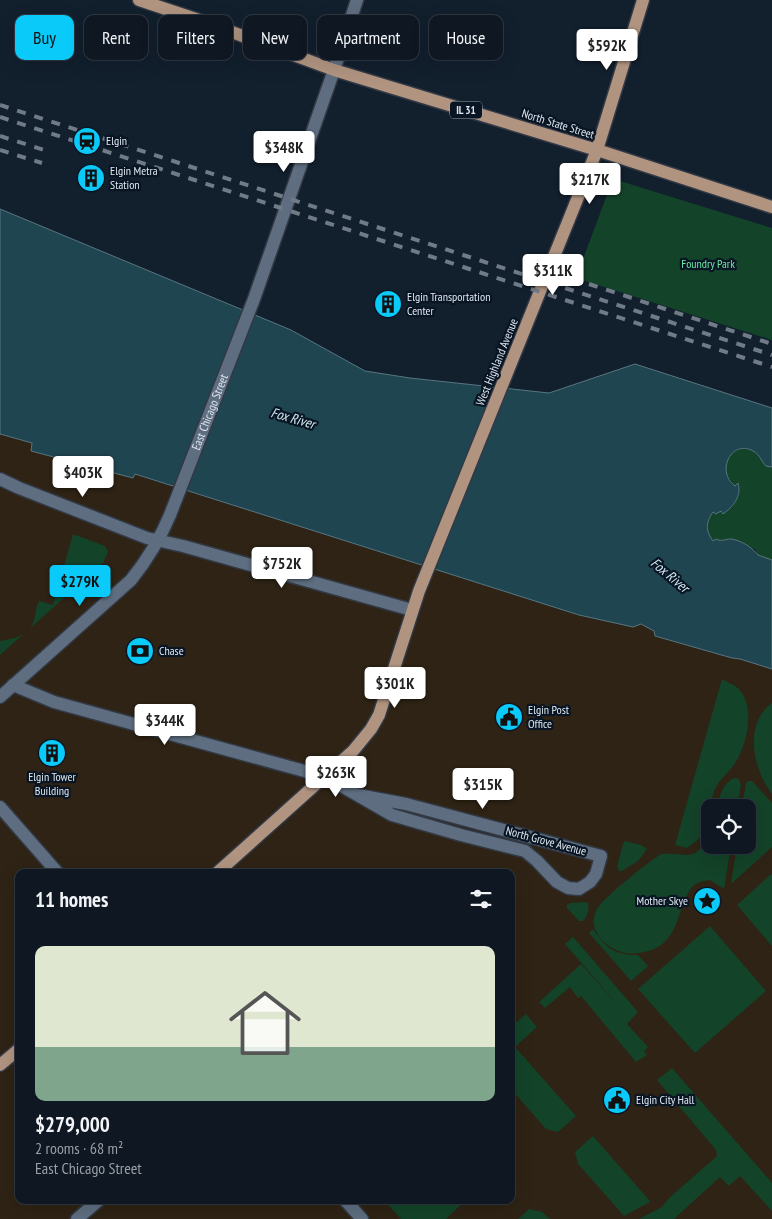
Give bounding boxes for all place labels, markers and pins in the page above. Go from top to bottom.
pin: $592K [572,28,642,71]
station icon: Elgin [72,126,102,156]
pin: $348K [249,130,319,173]
place label: Elgin [106,133,127,148]
pin: $217K [555,162,625,205]
building icon: Elgin Metra Station [76,163,106,193]
place label: Elgin Metra Station [110,163,158,192]
pin: $311K [518,254,588,296]
building icon: Elgin Transportation Center [373,289,403,319]
place label: Elgin Transportation Center [407,289,490,318]
pin: $403K [48,456,118,498]
pin: $752K [247,546,317,589]
pin: $279K [45,564,115,607]
bank icon: Chase [125,636,155,666]
place label: Chase [159,643,184,658]
pin: $301K [360,666,430,709]
public building icon: Elgin Post Office [494,702,524,732]
place label: Elgin Post Office [528,702,570,731]
pin: $344K [130,704,200,746]
building icon: Elgin Tower Building [37,738,67,768]
pin: $263K [301,756,371,798]
pin: $315K [448,768,518,810]
place label: Elgin Tower Building [28,769,77,798]
place icon: Mother Skye [692,886,722,916]
place label: Mother Skye [637,893,688,908]
public building icon: Elgin City Hall [602,1085,632,1115]
place label: Elgin City Hall [636,1092,695,1107]

